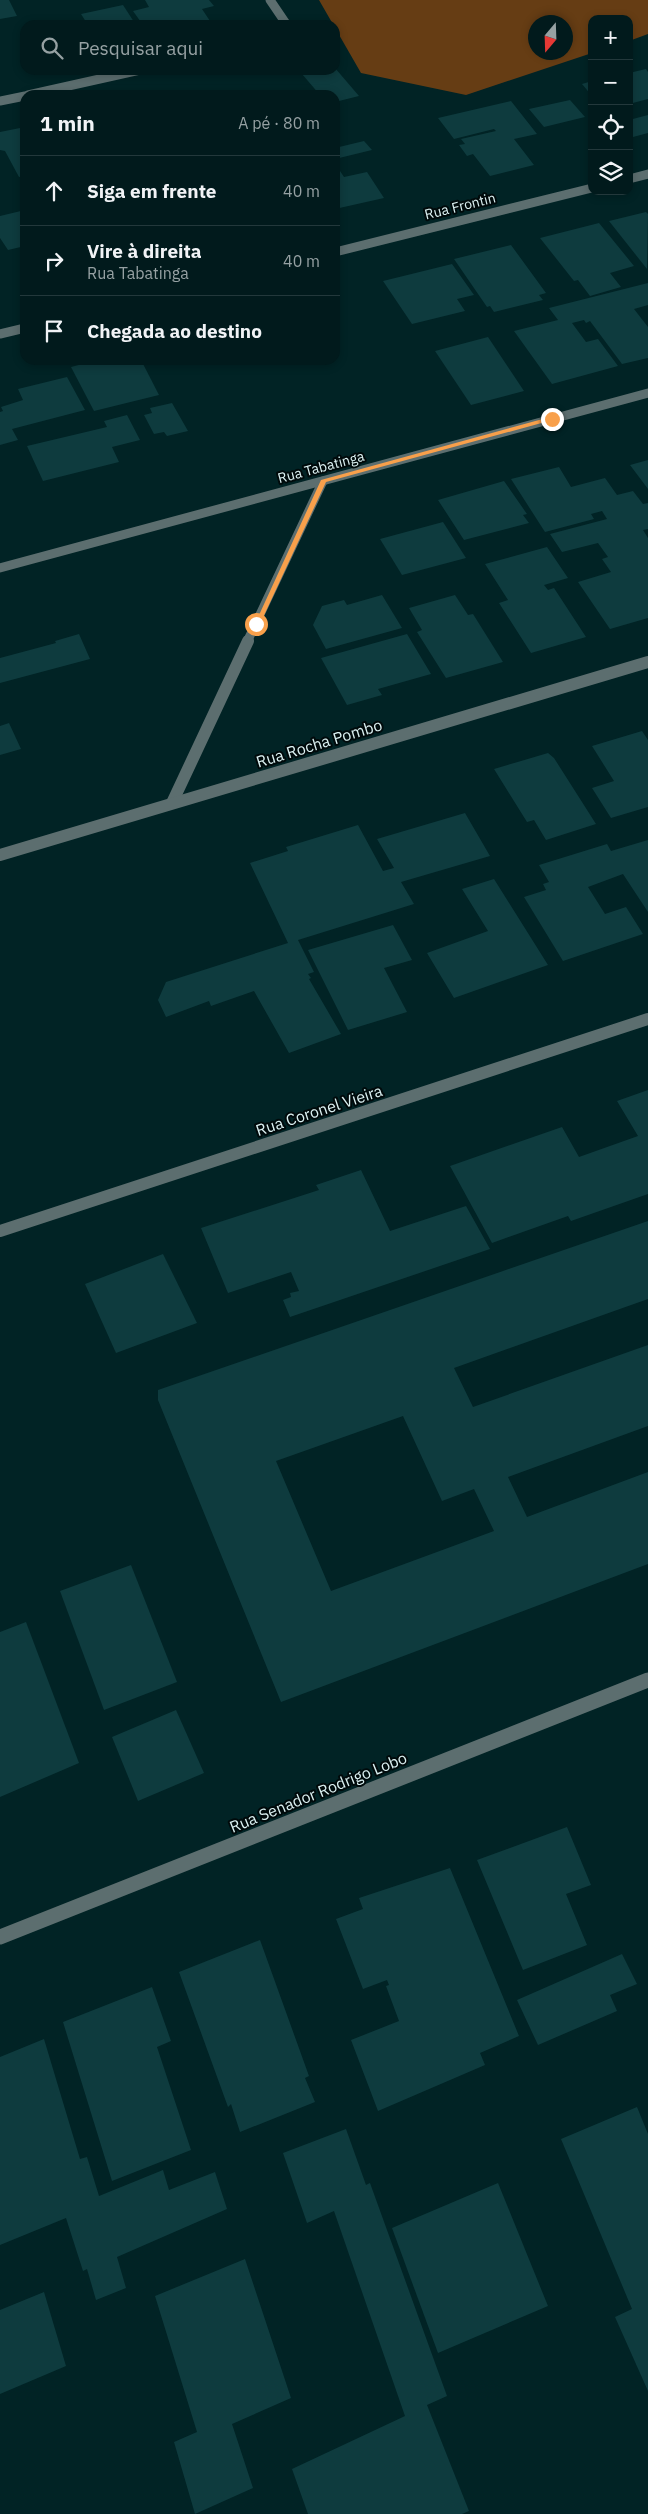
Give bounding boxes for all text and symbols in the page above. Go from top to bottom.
north arrow [528,15,573,60]
map controls [588,15,633,195]
button: + [588,15,633,60]
search box [20,20,340,75]
icon: search [38,34,66,62]
text: Pesquisar aqui [78,36,203,60]
button: − [588,60,633,105]
button: locate [588,105,633,150]
text: 1 min [40,109,95,137]
text: A pé · 80 m [238,113,320,133]
button: layers [588,150,633,195]
icon: ahead [40,177,68,205]
text: Siga em frente [87,179,217,203]
text: 40 m [283,181,320,201]
street label: Rua Frontin [423,189,497,223]
text: Vire à direita [87,239,202,263]
icon: right [40,247,68,275]
text: 40 m [283,251,320,271]
text: Rua Tabatinga [87,263,189,283]
icon: arrive [40,317,68,345]
text: Chegada ao destino [87,319,262,343]
route end [541,408,564,431]
street label: Rua Tabatinga [276,447,367,487]
route start [245,613,268,636]
street label: Rua Rocha Pombo [254,714,384,772]
street label: Rua Coronel Vieira [253,1080,385,1140]
street label: Rua Senador Rodrigo Lobo [226,1747,410,1837]

